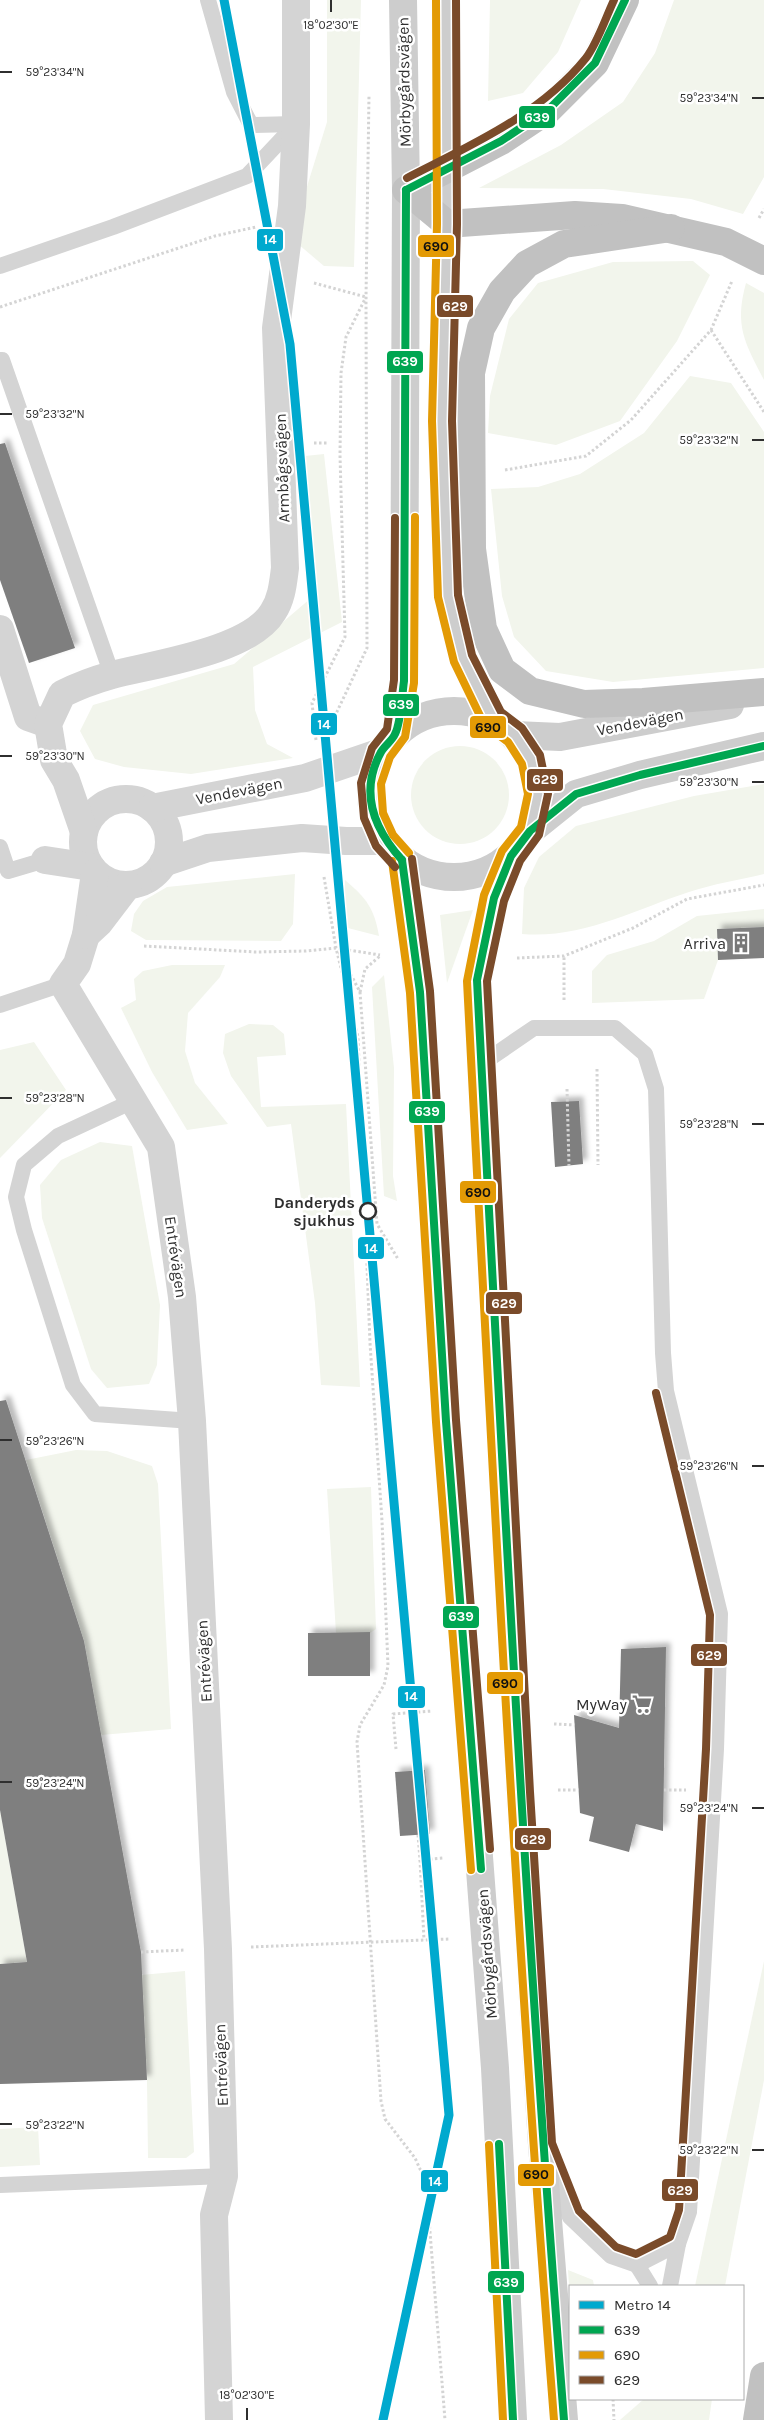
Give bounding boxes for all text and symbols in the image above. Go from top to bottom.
street label: Mörbygårdsvägen [393,17,415,147]
text: 18°02'30"E [303,18,359,32]
text: 59°23'34"N [25,65,85,79]
text: 59°23'34"N [679,91,739,105]
line badge: 639 [518,105,556,129]
text: 639 [524,109,550,126]
line badge: 14 [256,228,284,252]
text: 14 [263,231,277,248]
line badge: 690 [417,234,455,258]
text: 690 [423,238,449,255]
line badge: 629 [436,294,474,318]
text: 629 [442,298,468,315]
line badge: 639 [386,350,424,374]
text: 639 [392,353,418,370]
text: 59°23'32"N [25,407,85,421]
street label: Armbågsvägen [271,413,293,523]
text: 59°23'32"N [679,433,739,447]
line badge: 639 [382,693,420,717]
text: 639 [388,696,414,713]
street label: Vendevägen [595,704,685,740]
line badge: 14 [310,712,338,736]
line badge: 690 [469,715,507,739]
text: 14 [317,716,331,733]
text: 690 [475,719,501,736]
text: 59°23'30"N [25,749,85,763]
line badge: 629 [526,768,564,792]
text: 629 [532,771,558,788]
street label: Vendevägen [194,773,284,809]
text: 59°23'30"N [679,775,739,789]
building icon: Arriva [730,932,752,954]
place label: Arriva [684,934,726,953]
text: 59°23'28"N [25,1091,85,1105]
line badge: 639 [408,1100,446,1124]
text: 639 [414,1103,440,1120]
text: 59°23'28"N [679,1117,739,1131]
line badge: 690 [459,1180,497,1204]
text: 690 [465,1184,491,1201]
place label: Danderyds sjukhus [274,1193,355,1230]
marker: Danderyds sjukhus [359,1202,377,1220]
street label: Entrévägen [161,1215,191,1299]
line badge: 14 [357,1236,385,1260]
text: 14 [364,1240,378,1257]
line badge: 629 [485,1291,523,1315]
text: 629 [491,1295,517,1312]
text: 59°23'26"N [25,1434,85,1448]
text: 59°23'26"N [679,1459,739,1473]
line badge: 639 [442,1605,480,1629]
text: 639 [448,1608,474,1625]
street label: Entrévägen [192,1619,216,1703]
line badge: 629 [690,1643,728,1667]
text: 629 [696,1647,722,1664]
line badge: 690 [486,1671,524,1695]
text: 690 [492,1675,518,1692]
line badge: 14 [397,1685,426,1709]
text: 14 [404,1688,418,1705]
supermarket icon: MyWay [631,1693,653,1715]
place label: MyWay [576,1695,628,1714]
text: 59°23'24"N [25,1776,85,1790]
text: 59°23'24"N [679,1801,739,1815]
line badge: 629 [514,1827,552,1851]
text: 629 [520,1831,546,1848]
street label: Mörbygårdsvägen [473,1888,501,2020]
street label: Entrévägen [210,2023,232,2107]
text: 59°23'22"N [25,2118,85,2132]
text: 59°23'22"N [679,2143,739,2157]
line badge: 690 [517,2163,555,2187]
text: 690 [523,2166,549,2183]
line badge: 14 [420,2169,449,2193]
text: 14 [428,2173,442,2190]
line badge: 629 [661,2178,699,2202]
text: 629 [667,2182,693,2199]
line badge: 639 [487,2270,525,2294]
text: 639 [493,2274,519,2291]
legend [569,2285,744,2400]
text: Metro 14 [614,2296,671,2314]
text: 639 [614,2321,640,2339]
text: 690 [614,2346,640,2364]
text: 629 [614,2371,640,2389]
text: 18°02'30"E [219,2388,275,2402]

